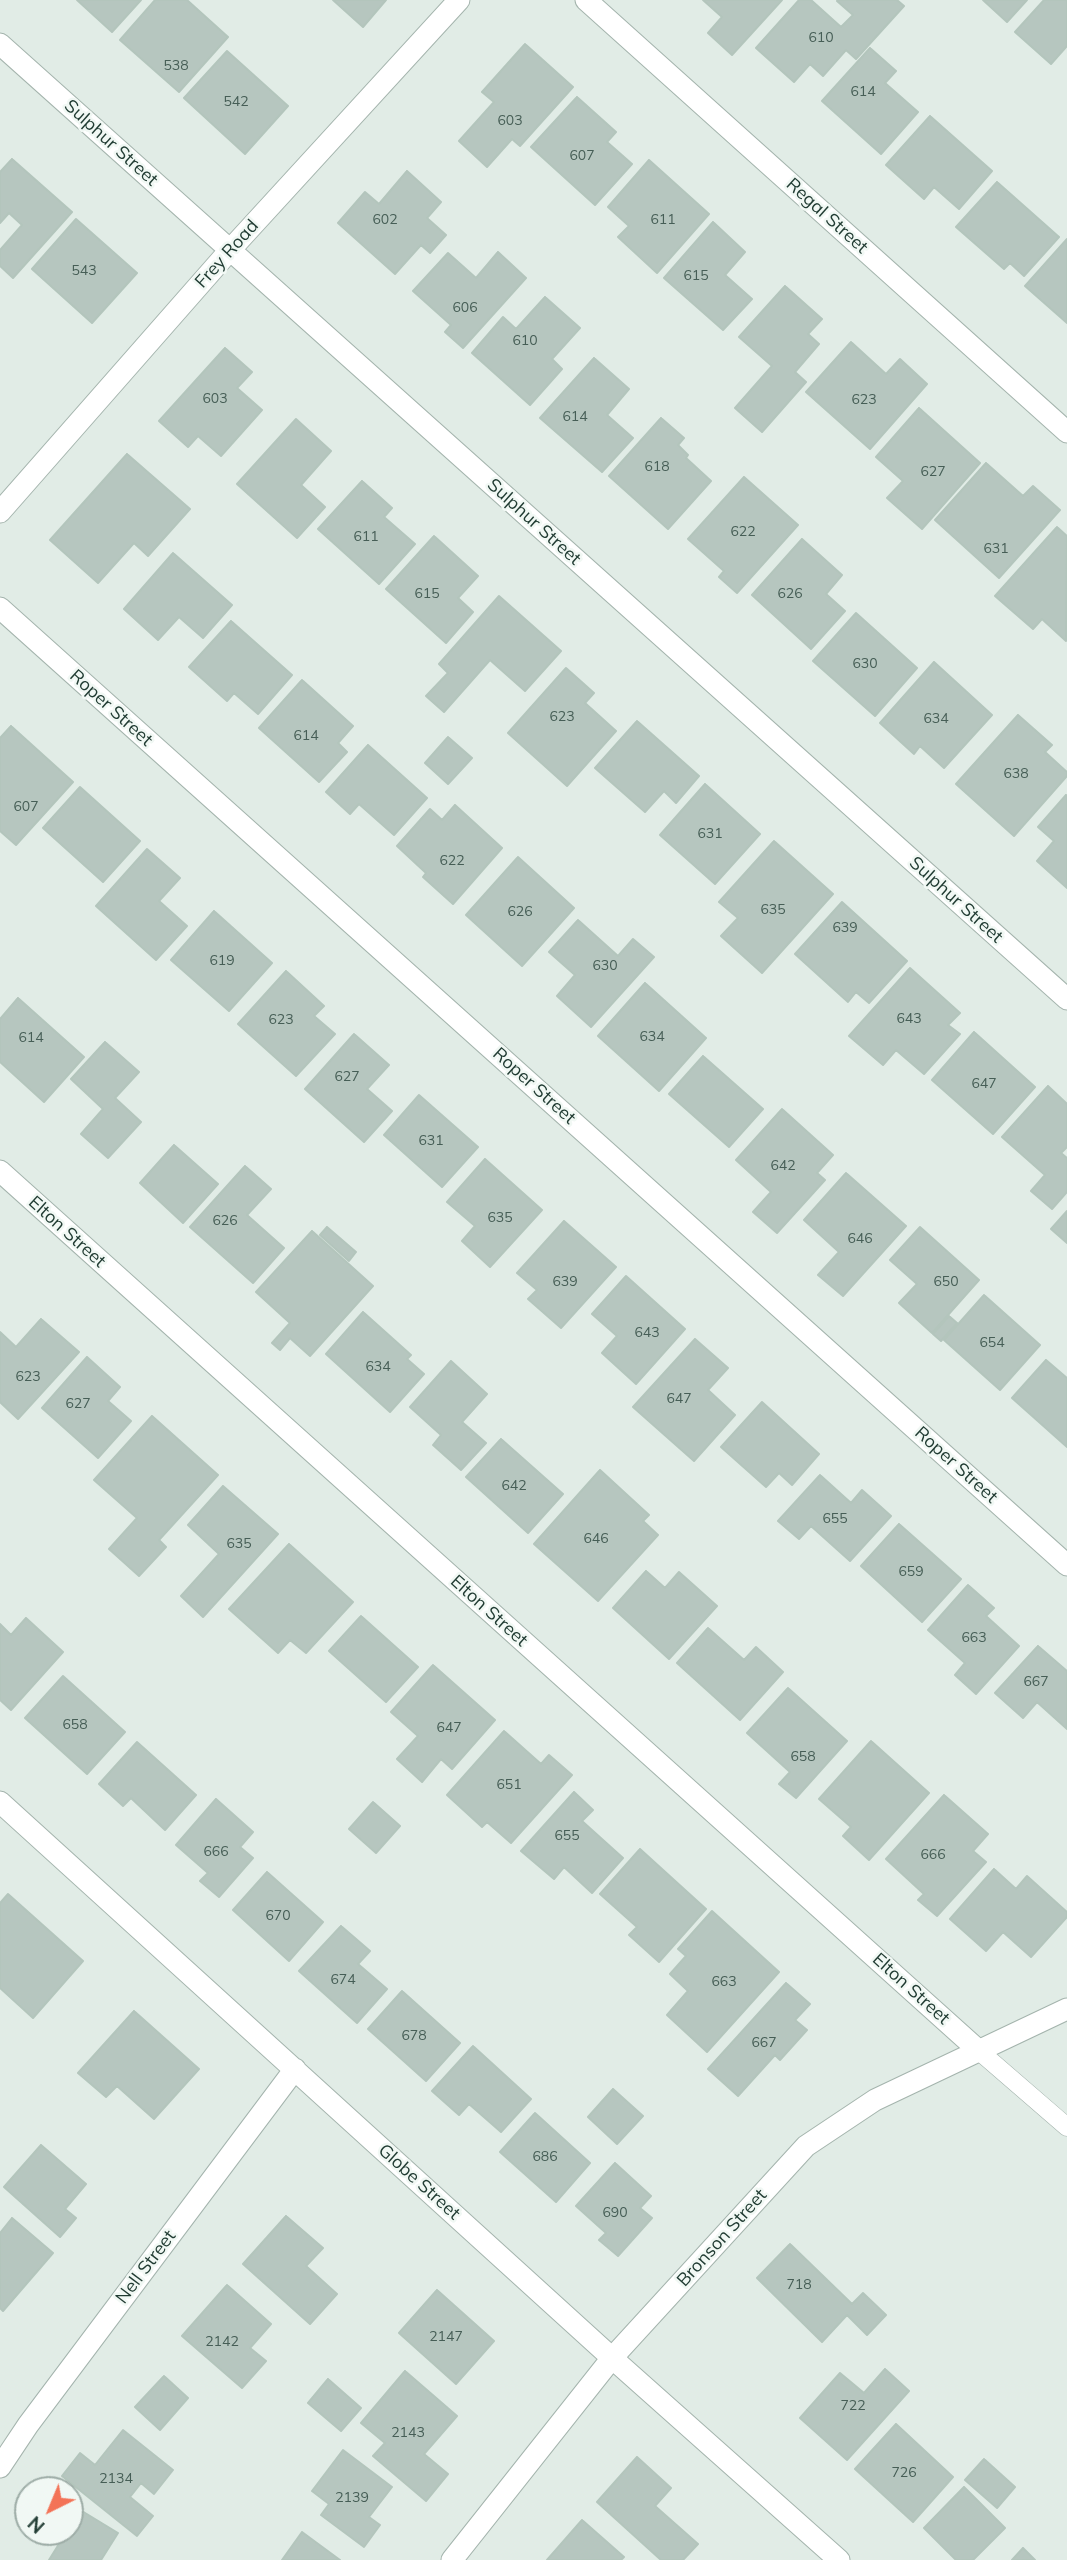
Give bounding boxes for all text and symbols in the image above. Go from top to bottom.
house number: 610 [808,30,834,46]
house number: 538 [163,58,189,74]
house number: 614 [850,84,876,100]
house number: 542 [223,94,249,110]
street label: Sulphur Street [60,95,162,191]
house number: 603 [497,113,523,129]
house number: 607 [569,148,595,164]
street label: Regal Street [782,174,872,258]
house number: 602 [372,212,398,228]
house number: 611 [650,212,676,228]
street label: Frey Road [191,215,263,293]
house number: 543 [71,263,97,279]
house number: 615 [683,268,709,284]
house number: 606 [452,300,478,316]
house number: 610 [512,333,538,349]
house number: 603 [202,391,228,407]
house number: 623 [851,392,877,408]
house number: 614 [562,409,588,425]
house number: 618 [644,459,670,475]
house number: 627 [920,464,946,480]
street label: Sulphur Street [483,474,585,570]
house number: 622 [730,524,756,540]
house number: 611 [353,529,379,545]
house number: 631 [983,541,1009,557]
house number: 615 [414,586,440,602]
house number: 626 [777,586,803,602]
house number: 630 [852,656,878,672]
street label: Roper Street [65,665,157,751]
house number: 623 [549,709,575,725]
house number: 634 [923,711,949,727]
house number: 614 [293,728,319,744]
house number: 638 [1003,766,1029,782]
house number: 607 [13,799,39,815]
house number: 631 [697,826,723,842]
street label: Sulphur Street [905,852,1007,948]
house number: 622 [439,853,465,869]
house number: 635 [760,902,786,918]
house number: 626 [507,904,533,920]
house number: 639 [832,920,858,936]
house number: 619 [209,953,235,969]
house number: 630 [592,958,618,974]
house number: 643 [896,1011,922,1027]
house number: 623 [268,1012,294,1028]
house number: 634 [639,1029,665,1045]
house number: 614 [18,1030,44,1046]
street label: Roper Street [488,1043,580,1129]
house number: 627 [334,1069,360,1085]
house number: 647 [971,1076,997,1092]
house number: 631 [418,1133,444,1149]
house number: 642 [770,1158,796,1174]
street label: Elton Street [24,1192,110,1272]
house number: 635 [487,1210,513,1226]
house number: 626 [212,1213,238,1229]
house number: 646 [847,1231,873,1247]
house number: 639 [552,1274,578,1290]
house number: 650 [933,1274,959,1290]
house number: 643 [634,1325,660,1341]
house number: 654 [979,1335,1005,1351]
house number: 634 [365,1359,391,1375]
house number: 623 [15,1369,41,1385]
house number: 647 [666,1391,692,1407]
house number: 627 [65,1396,91,1412]
street label: Roper Street [910,1422,1002,1508]
house number: 642 [501,1478,527,1494]
house number: 655 [822,1511,848,1527]
house number: 646 [583,1531,609,1547]
house number: 635 [226,1536,252,1552]
house number: 659 [898,1564,924,1580]
street label: Elton Street [446,1571,532,1651]
house number: 663 [961,1630,987,1646]
house number: 667 [1023,1674,1049,1690]
house number: 658 [62,1717,88,1733]
house number: 647 [436,1720,462,1736]
house number: 658 [790,1749,816,1765]
house number: 651 [496,1777,522,1793]
house number: 655 [554,1828,580,1844]
house number: 666 [203,1844,229,1860]
house number: 666 [920,1847,946,1863]
house number: 670 [265,1908,291,1924]
street label: Elton Street [868,1949,954,2029]
house number: 674 [330,1972,356,1988]
house number: 663 [711,1974,737,1990]
house number: 678 [401,2028,427,2044]
house number: 667 [751,2035,777,2051]
street label: Globe Street [374,2140,464,2224]
house number: 686 [532,2149,558,2165]
street label: Bronson Street [673,2185,771,2291]
house number: 690 [602,2205,628,2221]
street label: Nell Street [111,2226,181,2308]
house number: 718 [786,2277,812,2293]
house number: 2147 [429,2329,463,2345]
house number: 2142 [205,2334,239,2350]
house number: 722 [840,2398,866,2414]
house number: 2143 [391,2425,425,2441]
house number: 726 [891,2465,917,2481]
house number: 2134 [99,2471,133,2487]
north arrow [14,2476,84,2546]
house number: 2139 [335,2490,369,2506]
text: N [23,2511,49,2539]

